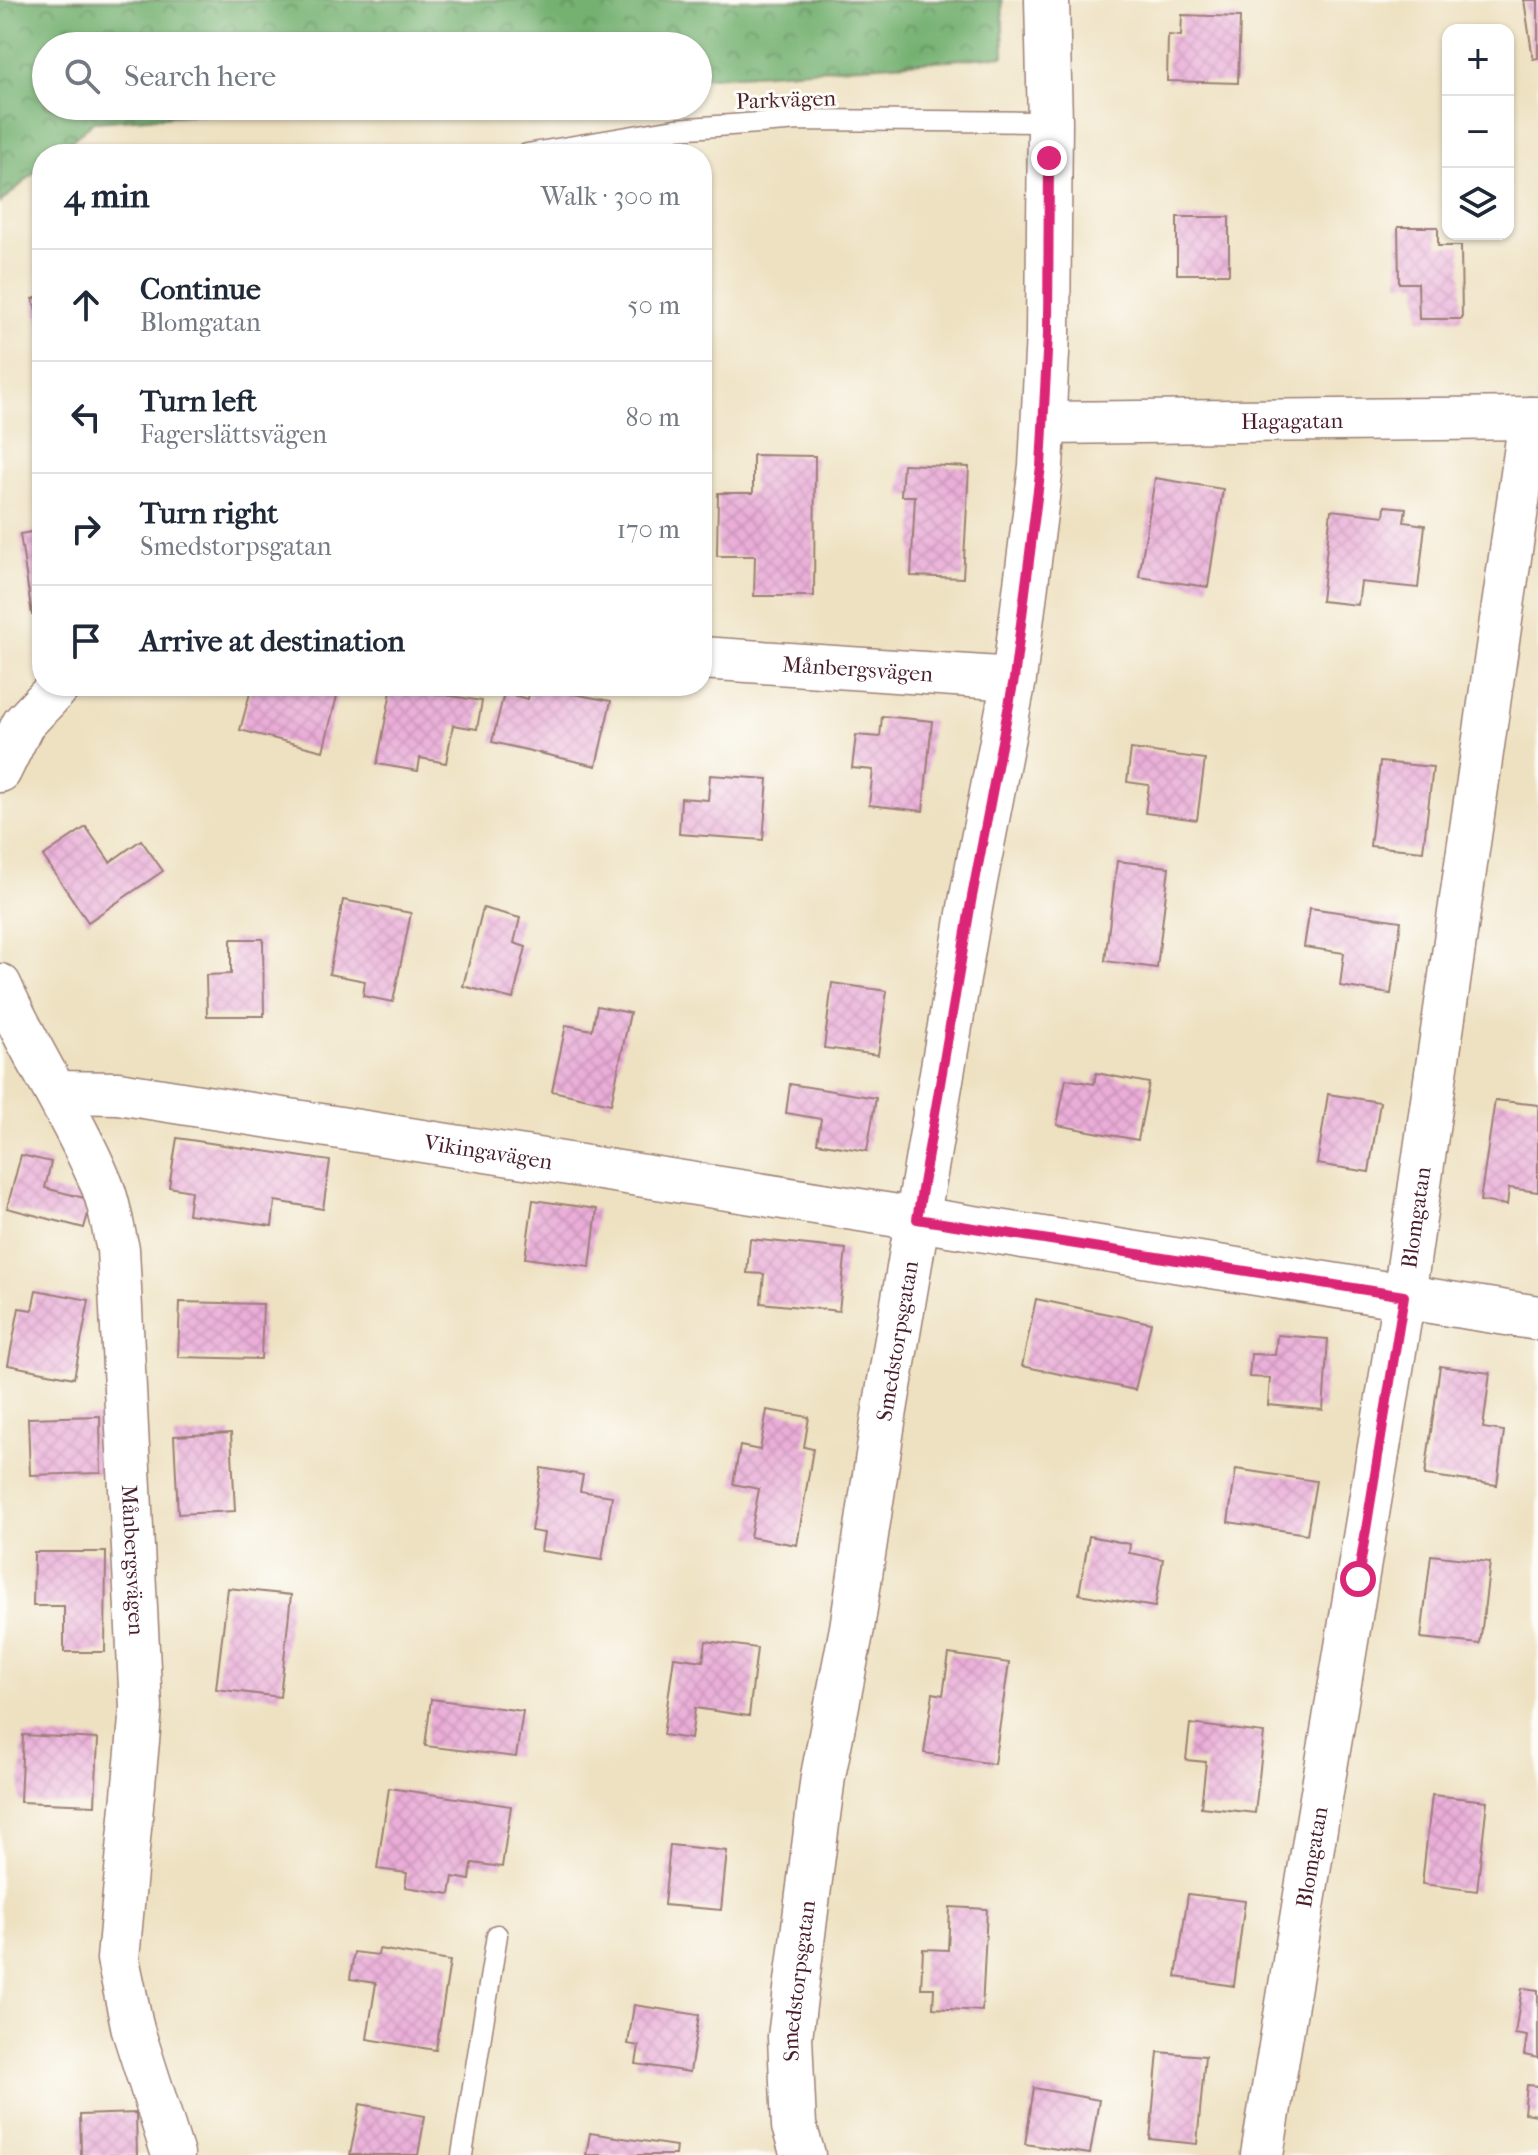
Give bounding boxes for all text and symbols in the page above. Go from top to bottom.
map controls [1442,24,1514,240]
button: + [1442,24,1514,96]
search box [32,32,712,120]
icon: search [60,54,104,98]
text: Search here [124,59,276,94]
street label: Parkvägen [736,85,837,115]
button: − [1442,96,1514,168]
route end [1031,140,1067,176]
button: layers [1442,168,1514,240]
text: 4 min [64,176,149,216]
text: Walk · 300 m [541,181,680,212]
text: Continue [140,272,261,307]
icon: ahead [64,283,108,327]
text: 50 m [627,290,680,321]
text: Blomgatan [140,307,261,338]
text: Turn left [140,384,257,419]
icon: left [64,395,108,439]
text: 80 m [625,402,680,433]
street label: Hagagatan [1241,408,1344,435]
text: Fagerslättsvägen [140,419,327,450]
text: Turn right [140,496,278,531]
icon: right [64,507,108,551]
text: 170 m [617,514,680,545]
text: Smedstorpsgatan [140,531,332,562]
icon: arrive [64,619,108,663]
text: Arrive at destination [140,624,405,659]
street label: Månbergsvägen [781,651,934,688]
street label: Vikingavägen [421,1129,554,1175]
street label: Blomgatan [1396,1165,1436,1270]
street label: Smedstorpsgatan [871,1259,924,1423]
street label: Månbergsvägen [116,1484,149,1636]
route start [1340,1561,1376,1597]
street label: Blomgatan [1291,1804,1333,1910]
street label: Smedstorpsgatan [778,1899,821,2062]

